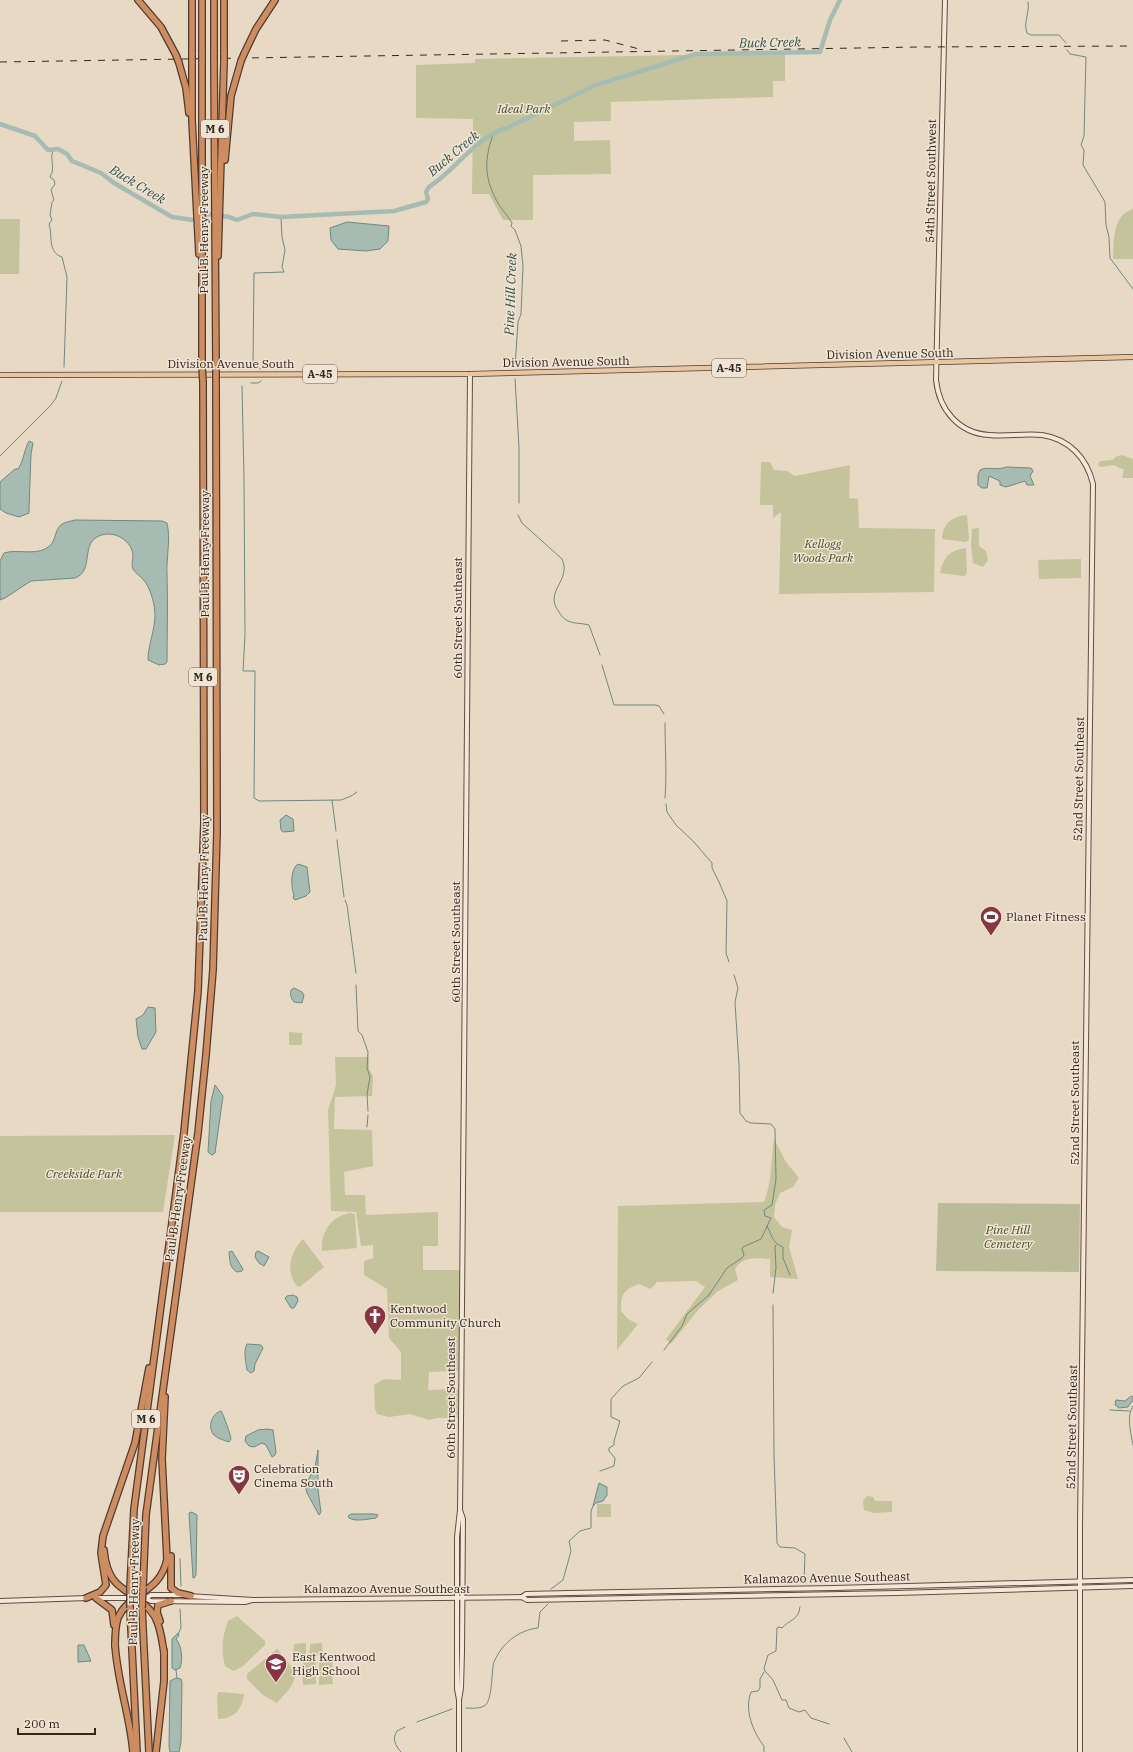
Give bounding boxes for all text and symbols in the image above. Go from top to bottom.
water label: Buck Creek [738,33,801,52]
park label: Ideal Park [496,101,551,116]
street label: 54th Street Southwest [922,119,939,243]
road number: M 6 [201,120,229,138]
water label: Buck Creek [423,127,483,180]
water label: Buck Creek [106,161,169,208]
street label: Paul B. Henry Freeway [196,166,211,294]
water label: Pine Hill Creek [501,252,520,337]
street label: Division Avenue South [826,345,954,362]
street label: Division Avenue South [502,353,630,370]
street label: Division Avenue South [167,356,295,371]
road number: A-45 [712,359,746,377]
road number: A-45 [303,365,337,383]
street label: Paul B. Henry Freeway [197,490,212,618]
park label: Kellogg Woods Park [793,536,854,565]
street label: 60th Street Southeast [450,557,465,679]
road number: M 6 [189,668,217,686]
street label: 52nd Street Southeast [1070,717,1087,841]
street label: Paul B. Henry Freeway [195,814,212,942]
street label: 60th Street Southeast [448,881,463,1003]
sports icon: Planet Fitness [978,904,1004,937]
place label: Planet Fitness [1006,909,1086,924]
street label: 52nd Street Southeast [1067,1041,1082,1165]
street label: Paul B. Henry Freeway [161,1134,194,1263]
park label: Creekside Park [46,1166,123,1181]
park label: Pine Hill Cemetery [984,1222,1034,1251]
place label: Kentwood Community Church [390,1301,502,1330]
church icon: Kentwood Community Church [362,1303,388,1336]
street label: 60th Street Southeast [443,1337,458,1459]
street label: 52nd Street Southeast [1063,1365,1080,1489]
road number: M 6 [132,1410,160,1428]
place label: Celebration Cinema South [254,1461,334,1490]
theatre icon: Celebration Cinema South [226,1463,252,1496]
street label: Paul B. Henry Freeway [125,1518,142,1646]
street label: Kalamazoo Avenue Southeast [744,1569,910,1586]
street label: Kalamazoo Avenue Southeast [304,1581,470,1596]
place label: East Kentwood High School [292,1649,376,1678]
school or university icon: East Kentwood High School [263,1651,289,1684]
scale bar [18,1710,95,1736]
text: 200 m [24,1716,60,1731]

